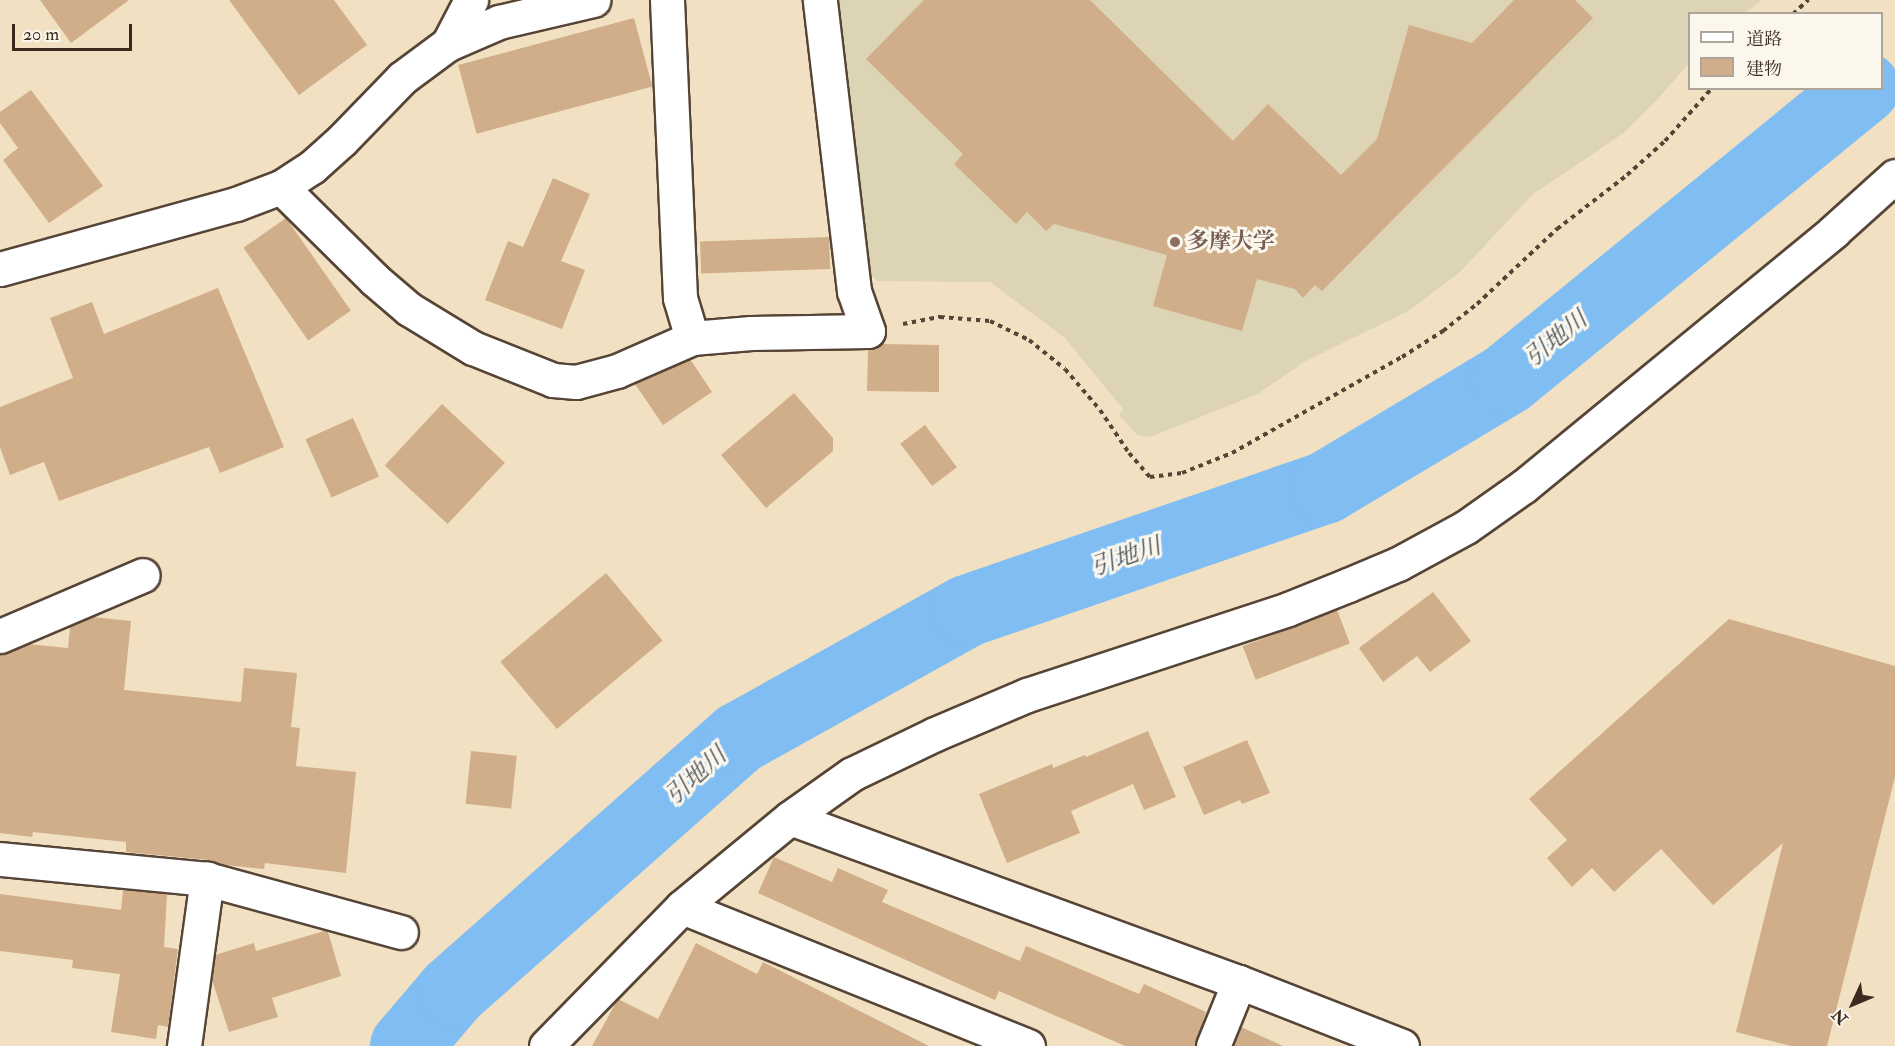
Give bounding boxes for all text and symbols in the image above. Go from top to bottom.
scale bar [15,12,135,50]
legend [1688,12,1883,90]
text: 20 m [23,23,59,46]
text: 道路 [1746,28,1782,51]
text: 建物 [1746,58,1782,81]
place label: 多摩大学 [1187,229,1275,255]
marker: 多摩大学 [1168,235,1182,249]
water label: 引地川 [1519,305,1593,373]
water label: 引地川 [1087,532,1165,582]
water label: 引地川 [660,741,732,811]
north arrow [1823,974,1883,1034]
text: N [1828,1004,1852,1029]

